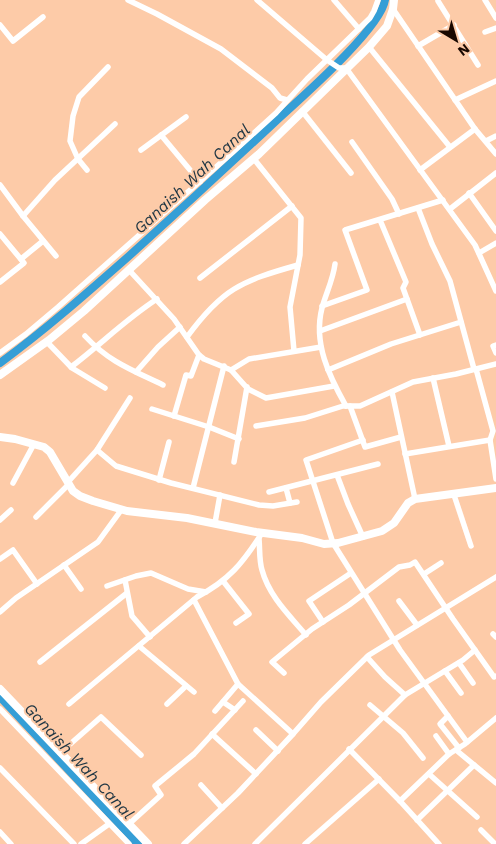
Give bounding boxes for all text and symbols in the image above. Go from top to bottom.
north arrow [431,15,481,65]
text: N [455,41,473,60]
water label: Ganaish Wah Canal [130,120,254,238]
water label: Ganaish Wah Canal [20,699,138,823]

